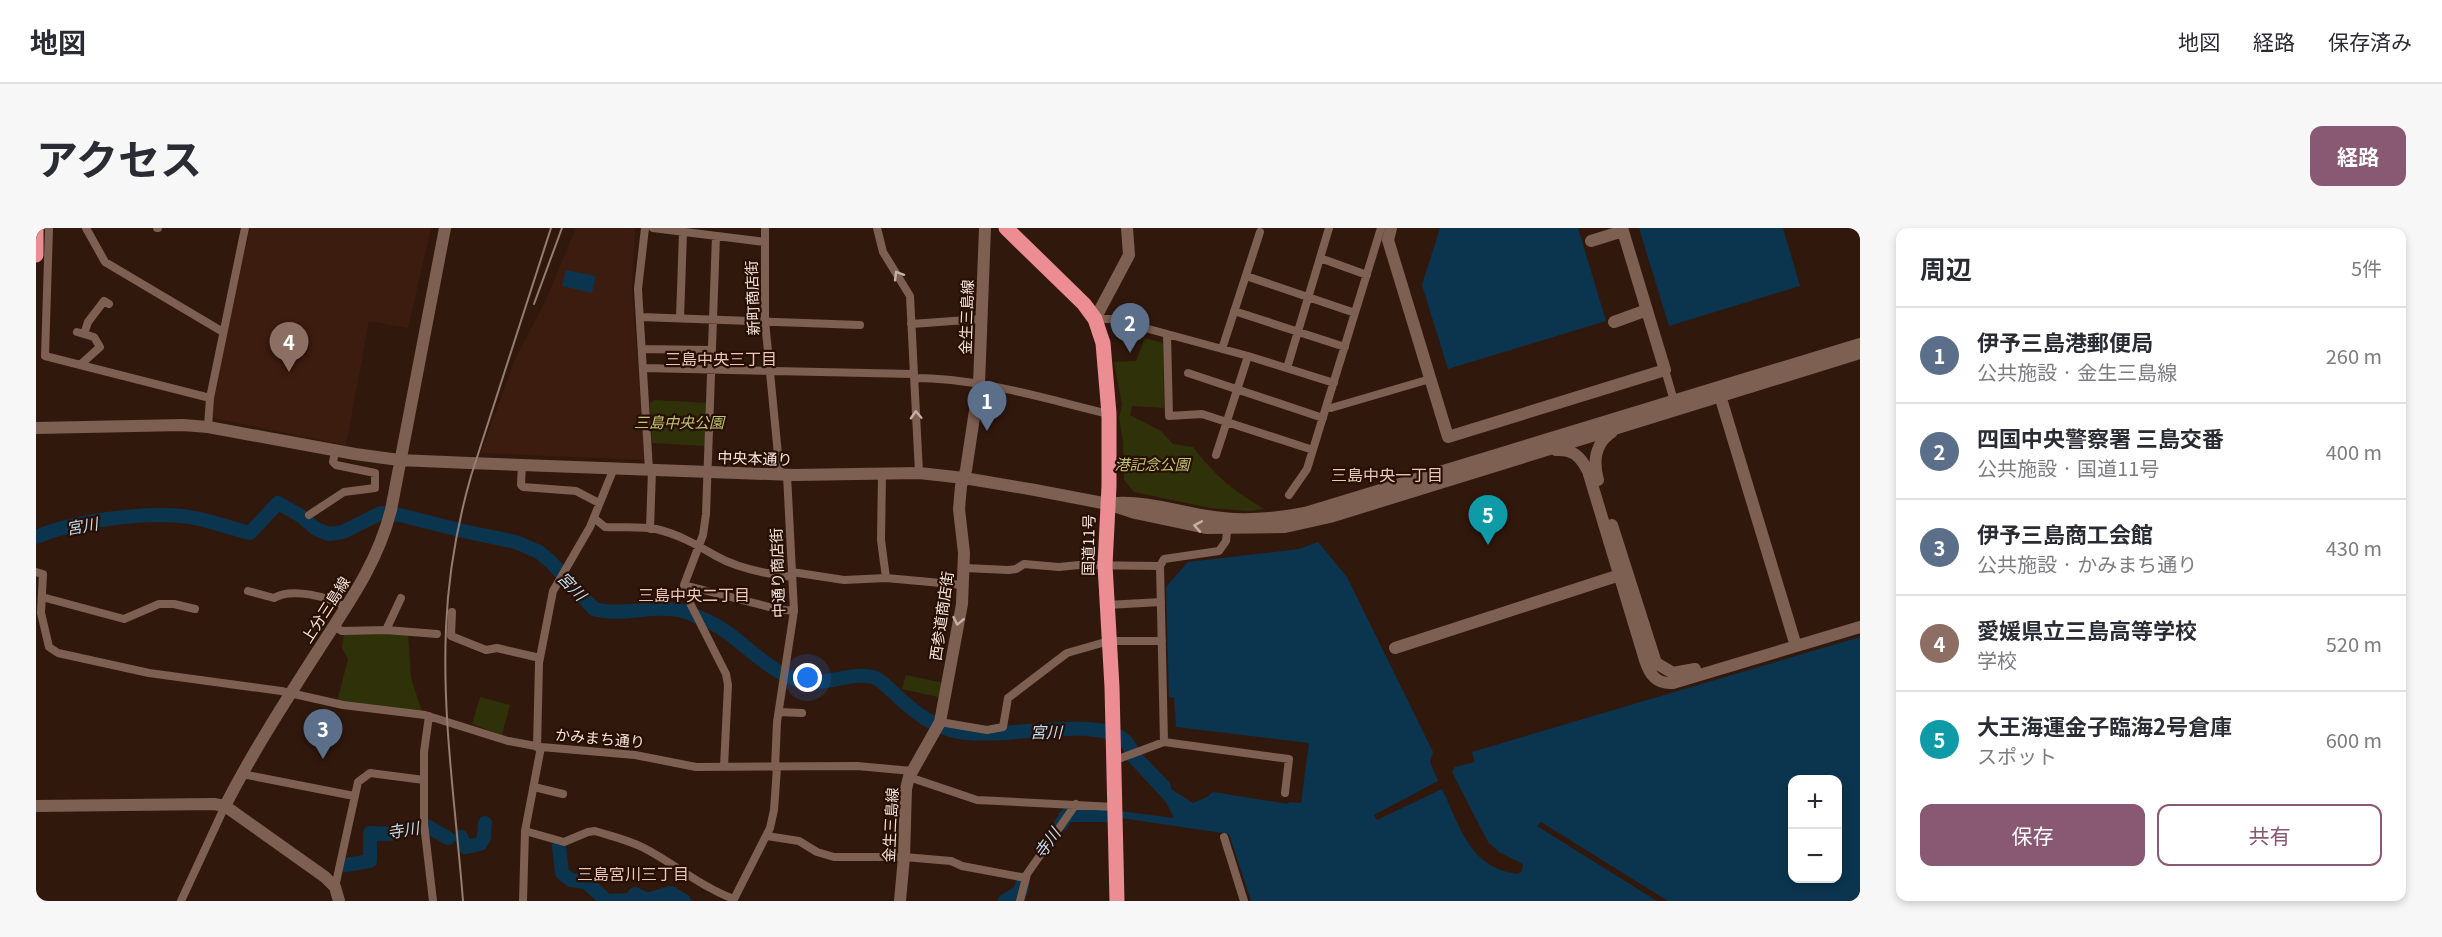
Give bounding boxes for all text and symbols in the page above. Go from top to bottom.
text: 地図 [30,21,86,61]
text: 地図 [2178,26,2220,56]
text: 経路 [2253,26,2295,56]
text: 保存済み [2328,26,2412,56]
text: アクセス [36,126,202,187]
button: 経路 [2310,126,2406,186]
text: 周辺 [1920,249,1972,286]
text: 5件 [2351,253,2382,282]
street label: 新町商店街 [740,260,763,336]
one-way arrow [894,271,905,282]
street label: 金生三島線 [954,279,977,355]
pin: 2 [1110,304,1150,353]
pin: 4 [270,322,308,372]
text: 伊予三島港郵便局 [1977,325,2153,357]
text: 1 [1934,341,1945,370]
text: 260 m [2326,341,2382,370]
district label: 三島中央三丁目 [665,346,777,370]
text: 公共施設 · 金生三島線 [1977,357,2177,386]
pin: 1 [968,382,1006,431]
one-way arrow [910,410,923,419]
park label: 三島中央公園 [634,411,726,432]
text: 四国中央警察署 三島交番 [1977,421,2224,453]
text: 2 [1934,437,1945,466]
text: 400 m [2326,437,2382,466]
street label: 中央本通り [717,446,793,469]
park label: 港記念公園 [1114,453,1191,474]
text: 公共施設 · 国道11号 [1977,453,2159,482]
district label: 三島中央一丁目 [1331,462,1443,486]
pin: 5 [1468,496,1508,545]
water label: 宮川 [64,510,102,540]
street label: 国道11号 [1076,514,1099,576]
text: 伊予三島商工会館 [1977,517,2153,549]
one-way arrow [1193,520,1203,533]
street label: 中通り商店街 [764,528,789,618]
text: 3 [1934,533,1945,562]
text: 430 m [2326,533,2382,562]
text: 公共施設 · かみまち通り [1977,549,2197,578]
water label: 宮川 [553,565,594,607]
street label: 西参道商店街 [924,570,957,662]
street label: 上分三島線 [296,572,354,646]
district label: 三島中央二丁目 [638,582,750,606]
text: 愛媛県立三島高等学校 [1977,613,2197,645]
one-way arrow [952,615,965,625]
text: 4 [1934,629,1945,658]
text: 520 m [2326,629,2382,658]
text: 学校 [1977,645,2017,674]
your location [793,663,822,692]
text: 大王海運金子臨海2号倉庫 [1977,709,2232,741]
pin: 3 [304,710,342,759]
water label: 宮川 [1030,719,1064,743]
street label: かみまち通り [554,723,646,752]
text: 5 [1934,725,1945,754]
text: 600 m [2326,725,2382,754]
text: スポット [1977,741,2057,770]
map controls [1788,775,1842,883]
button: + [1788,775,1842,829]
street label: 金生三島線 [877,787,902,863]
button: 保存 [1920,804,2145,866]
button: 共有 [2157,804,2382,866]
water label: 寺川 [385,814,422,843]
water label: 寺川 [1027,821,1066,862]
button: − [1788,829,1842,883]
district label: 三島宮川三丁目 [577,861,689,885]

